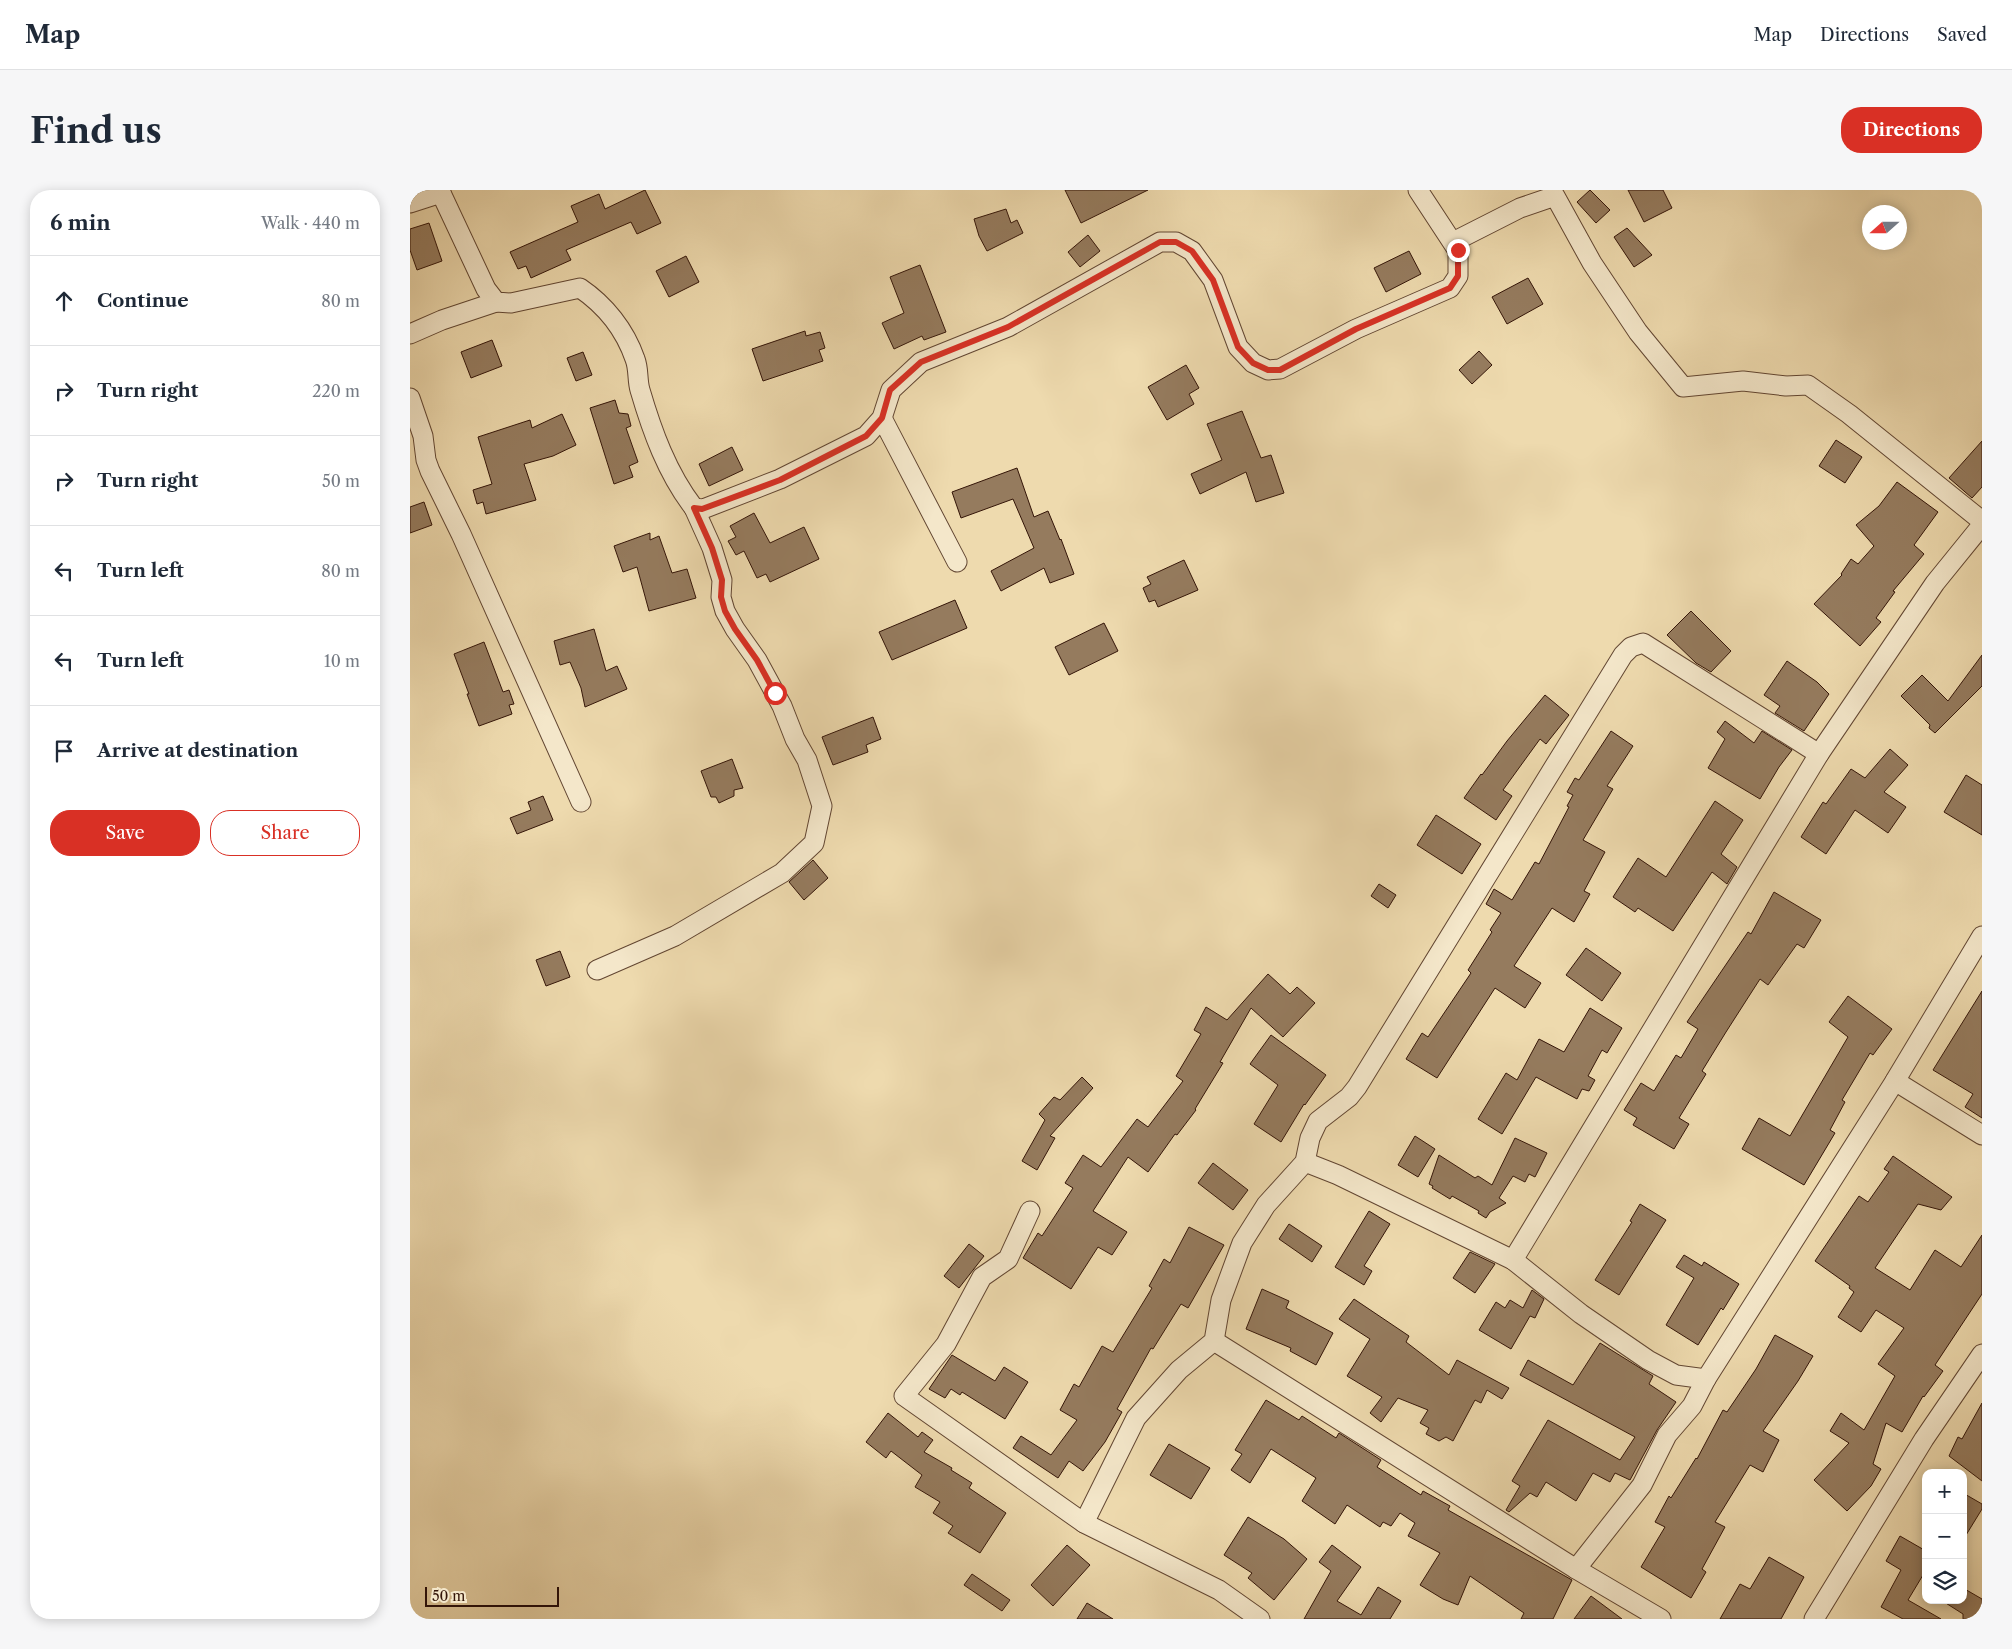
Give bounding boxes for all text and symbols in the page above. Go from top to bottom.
text: Map [25,20,80,49]
text: Map [1753,24,1792,46]
text: Directions [1820,24,1909,46]
text: Saved [1937,24,1987,46]
button: Directions [1841,107,1982,153]
text: Find us [30,109,162,152]
north arrow [1862,205,1907,250]
text: 6 min [50,210,111,235]
text: Walk · 440 m [261,213,360,233]
route end [1447,239,1470,262]
icon: ahead [50,287,78,315]
text: Continue [97,289,189,312]
text: 80 m [321,291,360,311]
icon: right [50,377,78,405]
text: Turn right [97,379,198,402]
text: 220 m [312,381,360,401]
icon: right [50,467,78,495]
text: Turn right [97,469,198,492]
text: 50 m [322,471,360,491]
icon: left [50,557,78,585]
text: Turn left [97,559,184,582]
text: 80 m [321,561,360,581]
icon: left [50,647,78,675]
text: Turn left [97,649,184,672]
text: 10 m [324,651,360,671]
route start [764,682,787,705]
icon: arrive [50,737,78,765]
text: Arrive at destination [97,739,298,762]
button: Save [50,810,200,856]
button: Share [210,810,360,856]
map controls [1922,1469,1967,1604]
button: + [1922,1469,1967,1514]
button: − [1922,1514,1967,1559]
button: layers [1922,1559,1967,1604]
scale bar [425,1584,559,1607]
text: 50 m [432,1587,465,1605]

